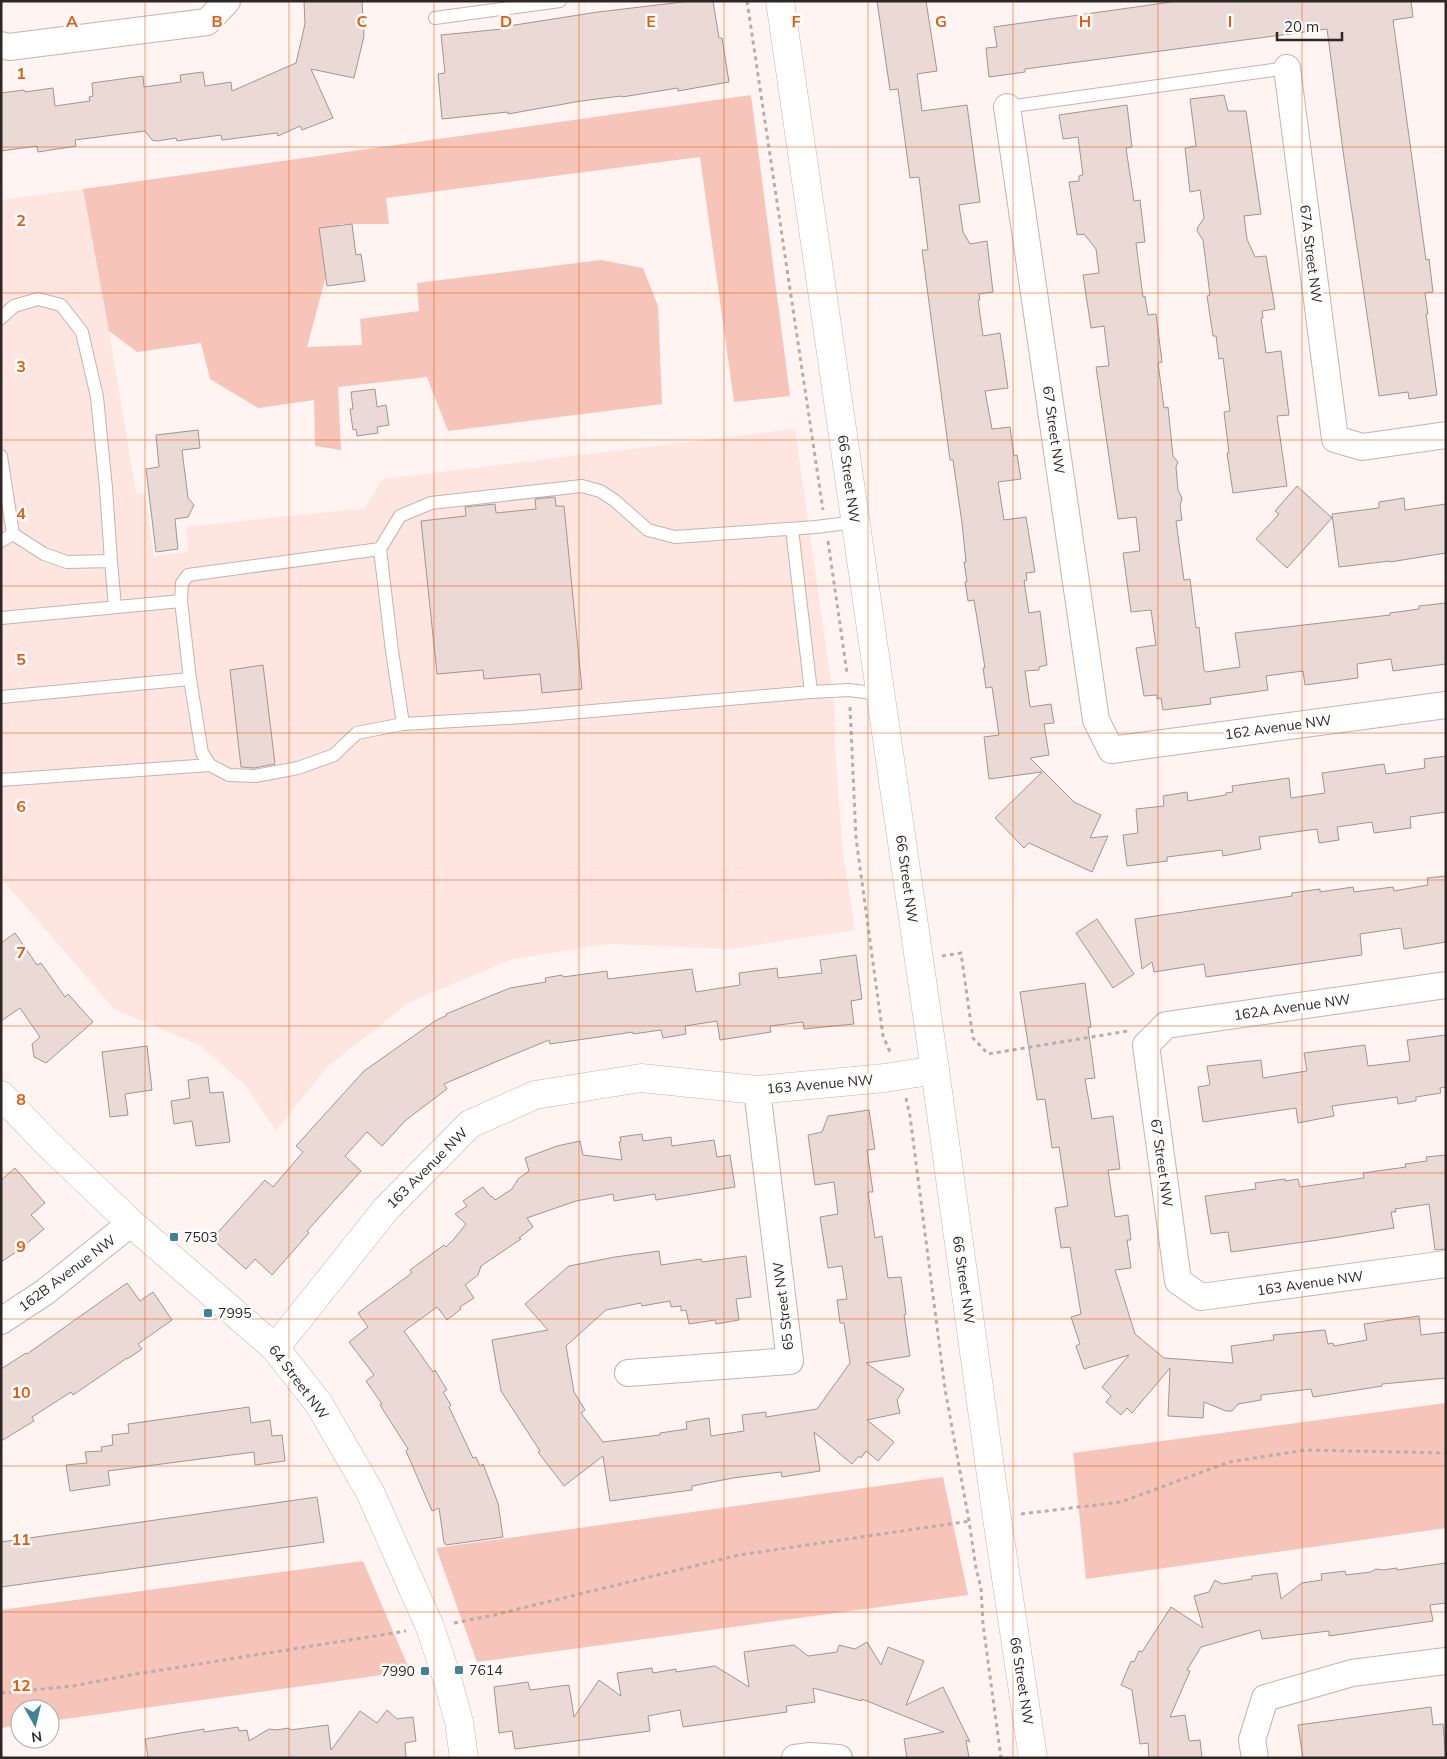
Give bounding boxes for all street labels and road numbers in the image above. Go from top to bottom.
street label: 67A Street NW [1296,204,1326,305]
street label: 67 Street NW [1039,385,1069,476]
street label: 66 Street NW [834,434,864,525]
street label: 162 Avenue NW [1224,711,1333,743]
street label: 66 Street NW [892,834,922,925]
street label: 162A Avenue NW [1233,990,1352,1024]
street label: 163 Avenue NW [766,1070,875,1098]
street label: 67 Street NW [1147,1118,1177,1209]
street label: 163 Avenue NW [383,1123,472,1212]
street label: 162B Avenue NW [15,1230,119,1315]
street label: 66 Street NW [949,1235,979,1326]
street label: 65 Street NW [769,1260,797,1351]
street label: 163 Avenue NW [1256,1267,1365,1299]
street label: 64 Street NW [265,1341,333,1423]
street label: 66 Street NW [1006,1636,1038,1727]

